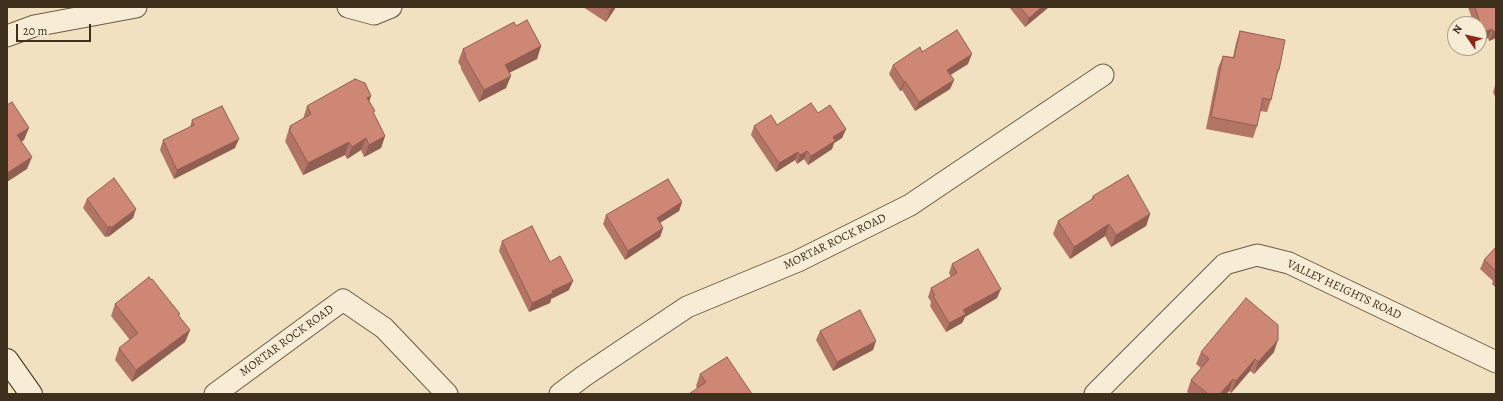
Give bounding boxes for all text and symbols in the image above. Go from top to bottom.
scale bar [18,16,93,42]
north arrow [1447,16,1487,56]
text: N [1449,22,1466,37]
text: 20 m [23,23,47,39]
street label: MORTAR ROCK ROAD [781,211,889,273]
street label: VALLEY HEIGHTS ROAD [1285,257,1403,323]
street label: MORTAR ROCK ROAD [237,302,337,380]

